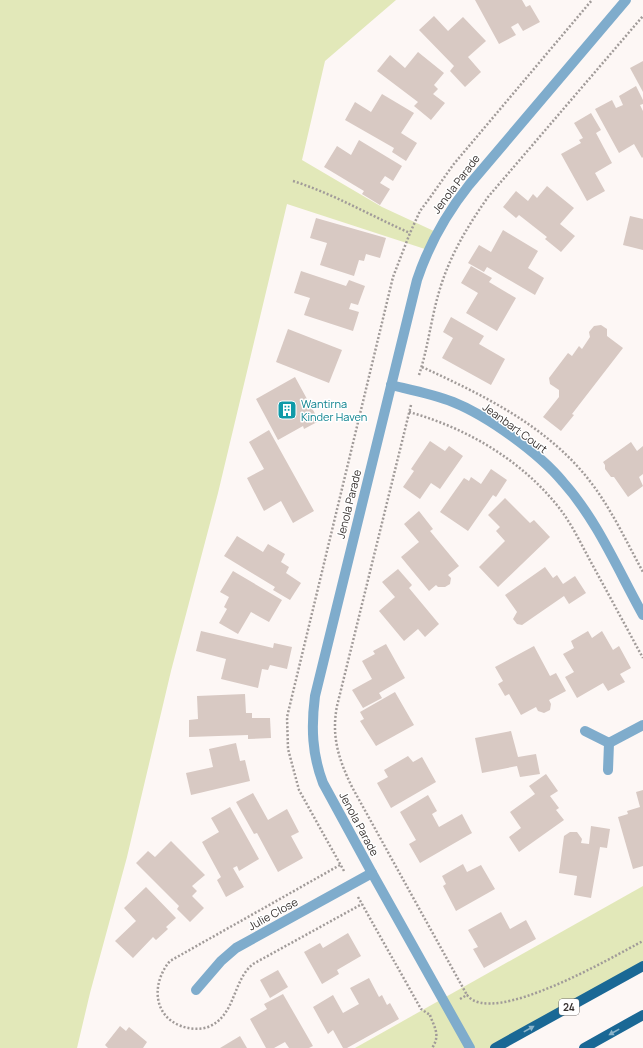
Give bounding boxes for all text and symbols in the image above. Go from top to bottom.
street label: Jenola Parade [428,151,483,216]
place label: Wantirna Kinder Haven [301,396,367,424]
building icon: Wantirna Kinder Haven [276,399,298,421]
street label: Jeanbart Court [480,399,551,456]
street label: Jenola Parade [333,467,364,540]
street label: Jenola Parade [336,789,383,859]
street label: Julie Close [245,894,301,933]
road number: 24 [559,999,579,1015]
one-way arrow [523,1026,535,1033]
one-way arrow [608,1028,619,1035]

